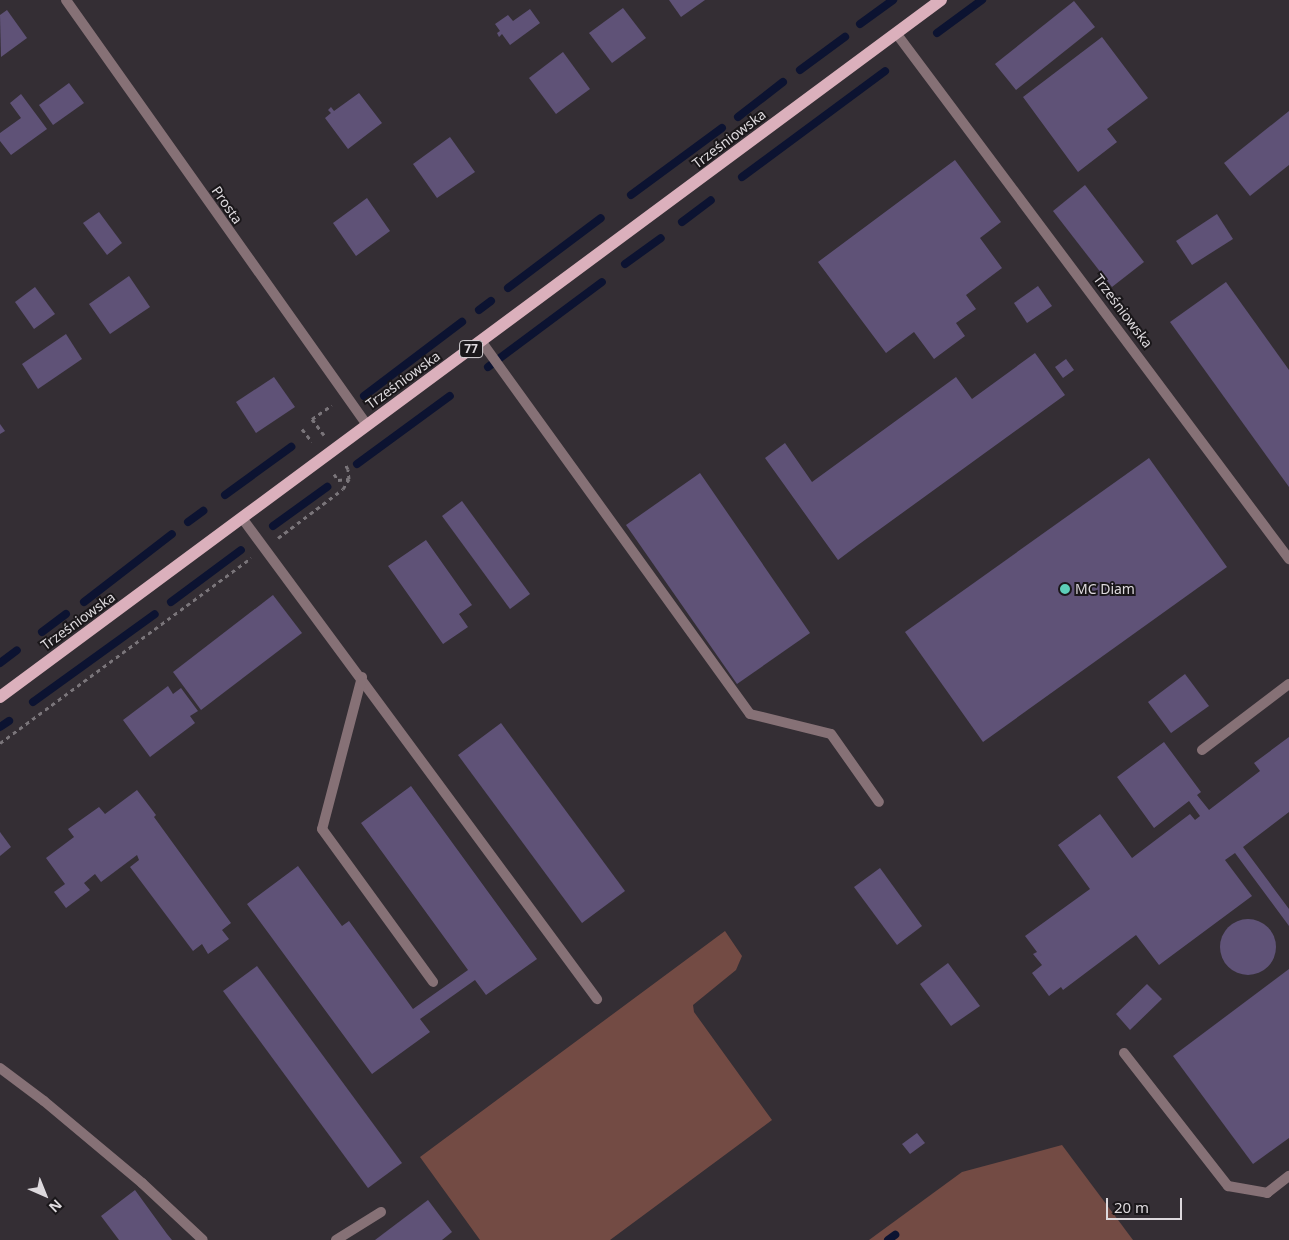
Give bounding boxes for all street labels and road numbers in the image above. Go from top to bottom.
street label: Trześniowska [689,106,769,172]
street label: Prosta [208,183,246,227]
street label: Trześniowska [1090,271,1156,351]
road number: 77 [458,339,484,358]
street label: Trześniowska [363,347,443,413]
street label: Trześniowska [38,588,118,654]

